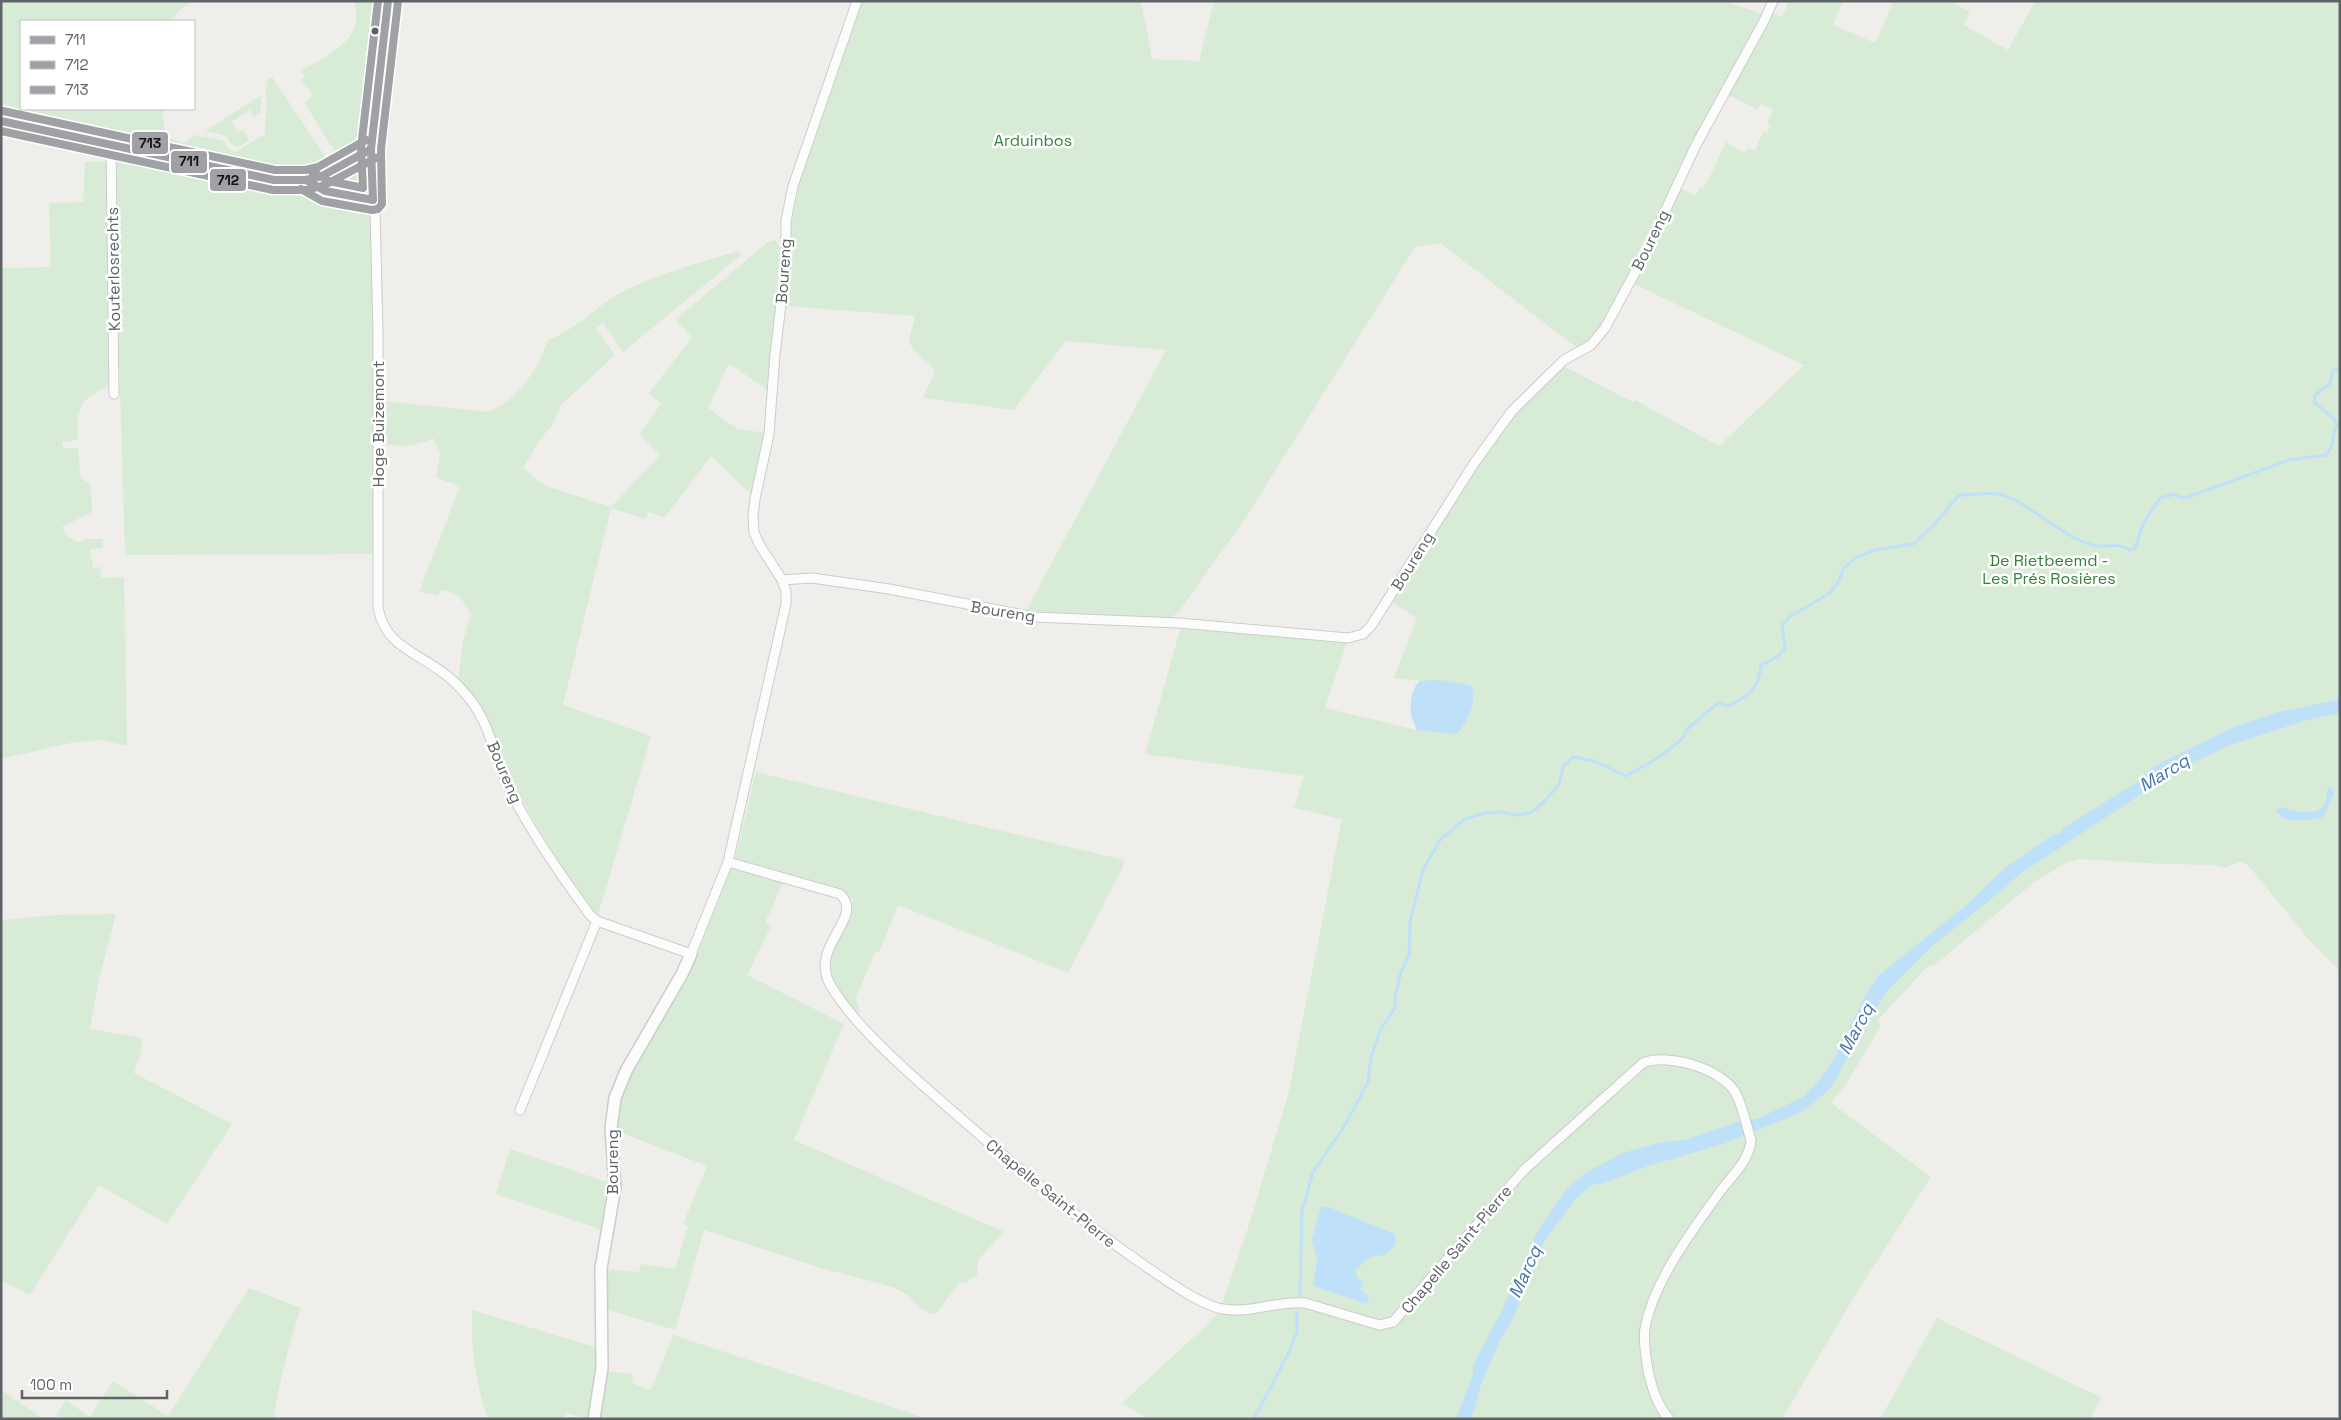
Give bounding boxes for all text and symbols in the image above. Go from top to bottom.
legend [20,20,195,110]
unlabelled marker [370,26,380,36]
text: 711 [65,30,86,49]
text: 712 [65,55,89,74]
text: 713 [65,80,89,99]
park label: Arduinbos [994,130,1072,151]
line badge: 713 [131,131,169,155]
text: 713 [139,134,161,152]
line badge: 711 [170,150,208,174]
text: 711 [179,152,199,170]
line badge: 712 [209,168,247,192]
text: 712 [217,171,239,189]
street label: Boureng [1627,206,1674,274]
street label: Kouterlosrechts [102,207,125,331]
street label: Boureng [771,238,796,304]
street label: Hoge Buizemont [368,361,389,487]
street label: Boureng [1386,528,1439,595]
park label: De Rietbeemd - Les Prés Rosières [1982,550,2116,589]
street label: Boureng [969,596,1037,627]
street label: Boureng [482,738,527,806]
water label: Marcq [2134,748,2194,797]
water label: Marcq [1833,998,1879,1058]
street label: Boureng [602,1129,623,1195]
street label: Chapelle Saint-Pierre [981,1134,1120,1252]
street label: Chapelle Saint-Pierre [1396,1181,1516,1318]
water label: Marcq [1503,1241,1547,1301]
scale bar [22,1368,168,1400]
text: 100 m [30,1375,72,1394]

